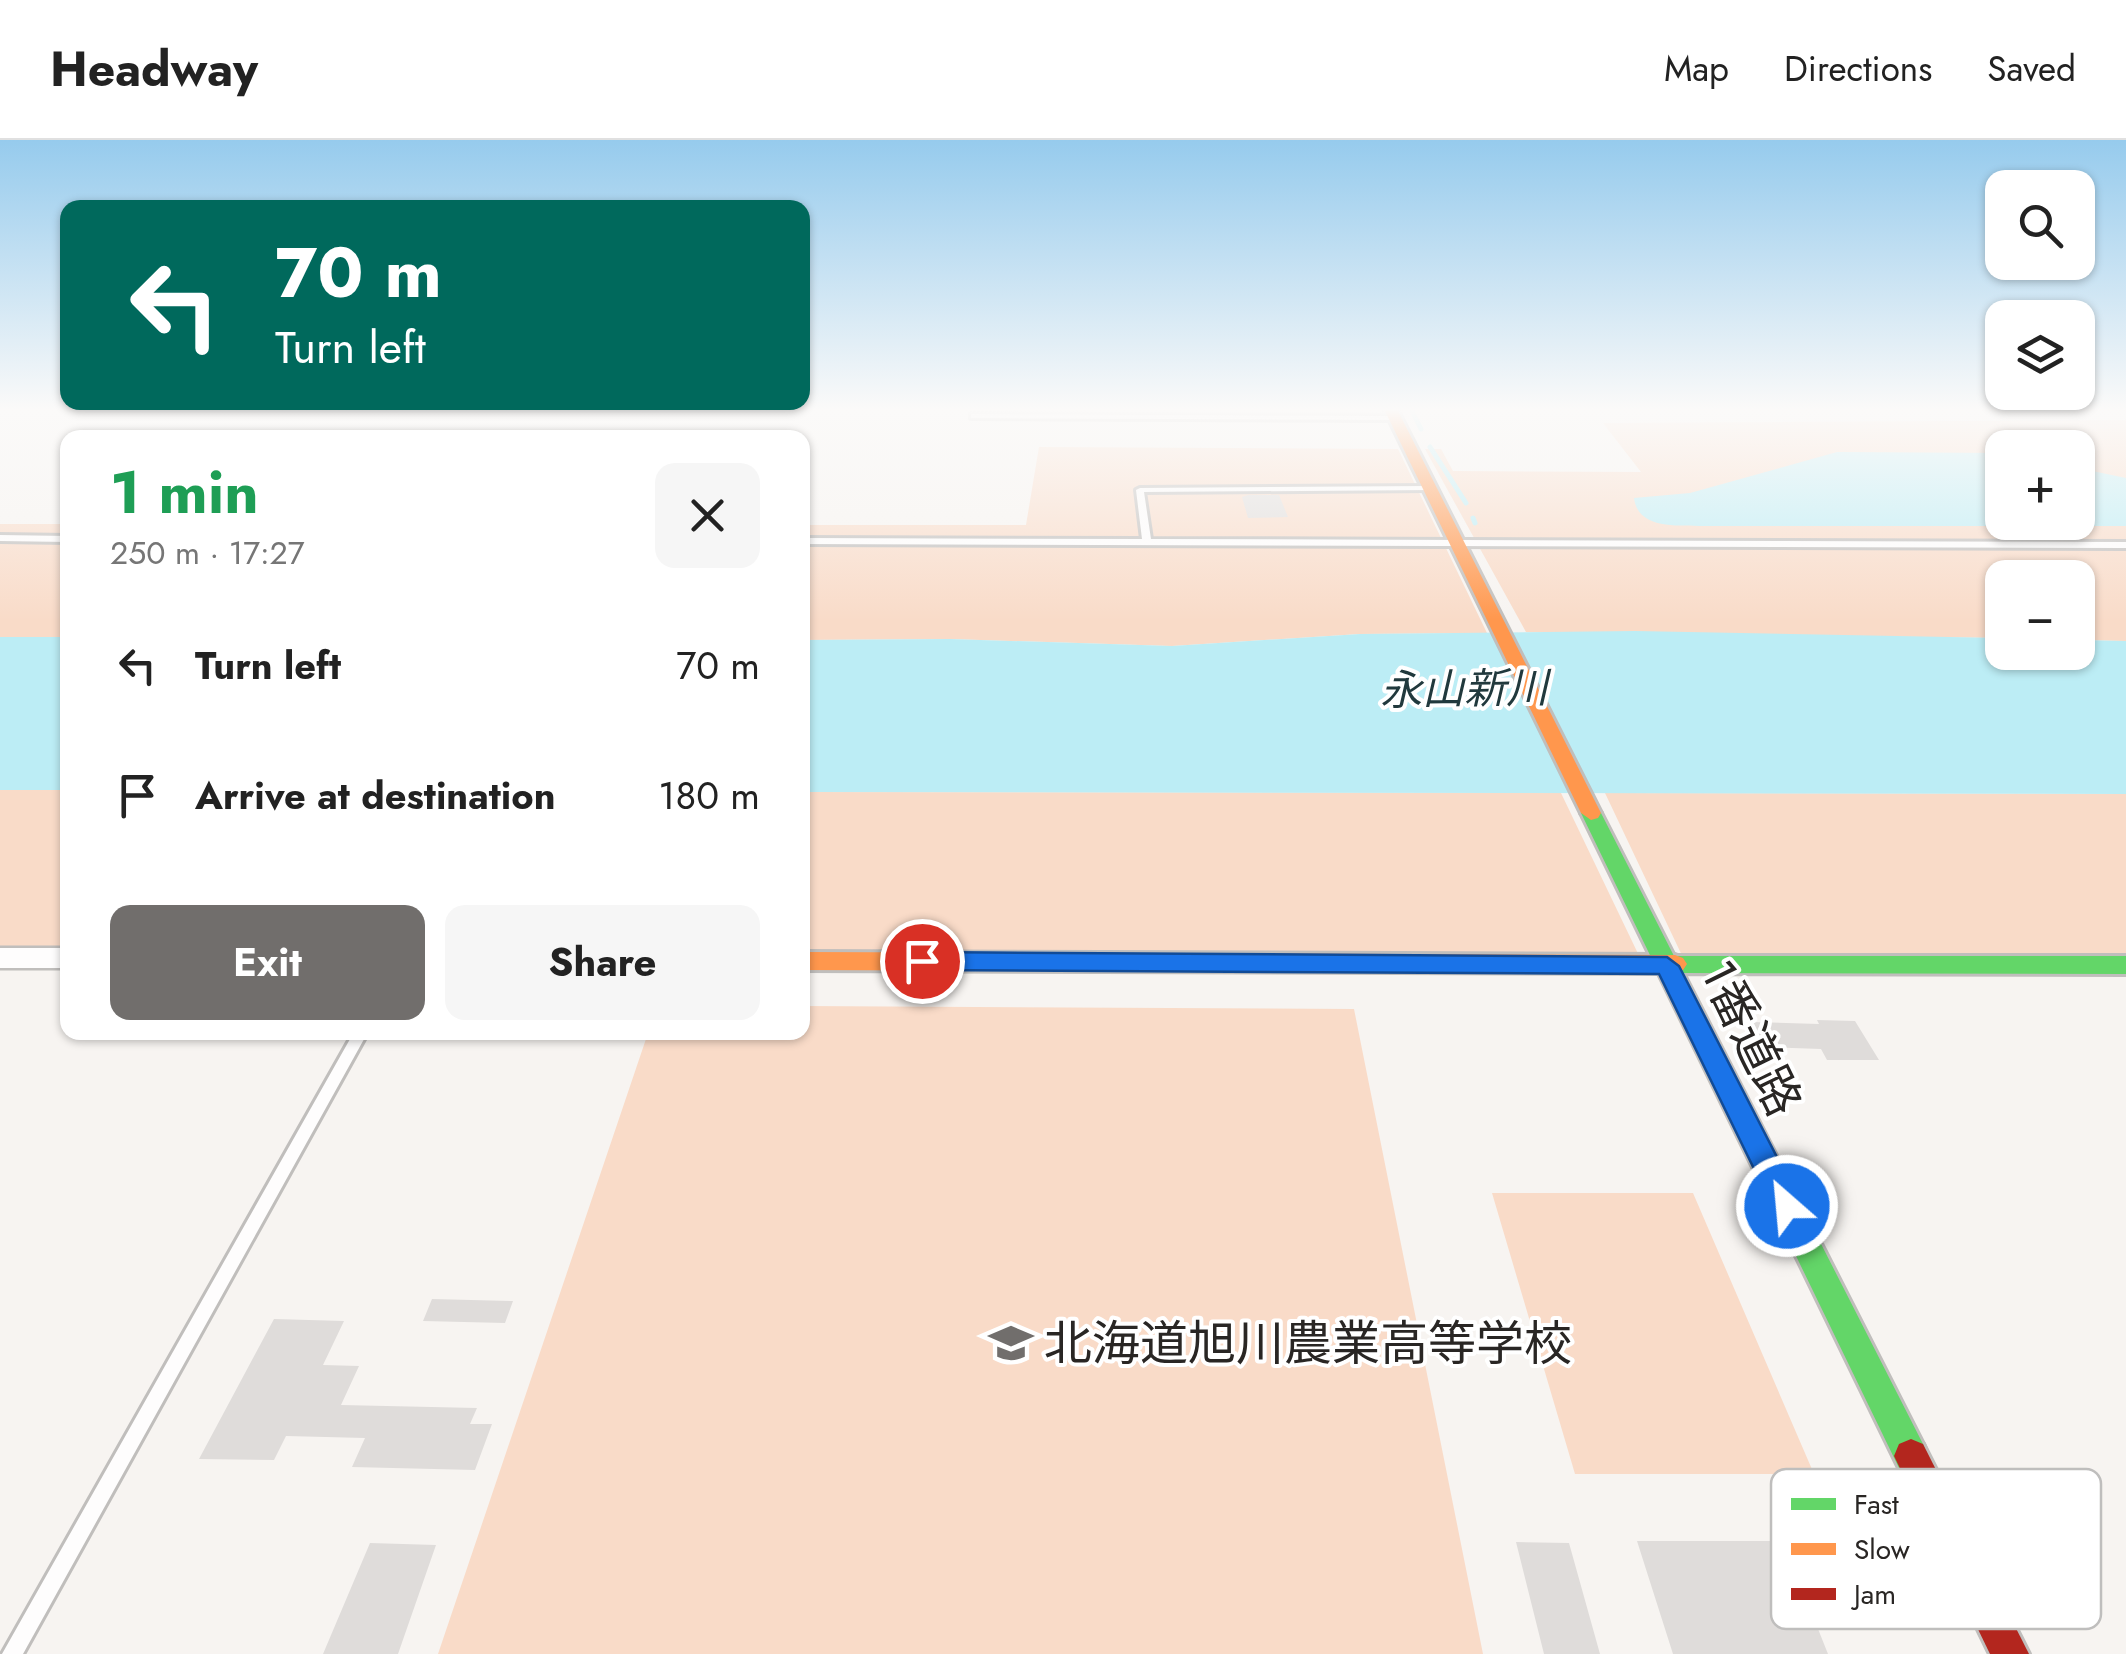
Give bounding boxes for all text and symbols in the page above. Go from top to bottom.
text: Headway [50,35,258,104]
text: Map [1664,44,1729,94]
text: Directions [1784,44,1932,94]
text: Saved [1987,44,2076,94]
map controls [1985,170,2095,670]
button: search [1985,170,2095,280]
text: 70 m [275,222,442,323]
icon: left [110,240,240,370]
button: layers [1985,300,2095,410]
text: Turn left [275,315,426,380]
button: + [1985,430,2095,540]
text: 1 min [110,449,259,536]
button: close [655,463,760,568]
text: 250 m · 17:27 [110,530,305,576]
button: − [1985,560,2095,670]
icon: left [110,638,165,693]
text: Turn left [195,638,341,693]
text: 70 m [676,638,760,693]
water label: 永山新川 [1379,657,1553,721]
icon: arrive [110,768,165,823]
text: Arrive at destination [195,768,556,823]
text: 180 m [658,768,760,823]
button: Exit [110,905,425,1020]
button: Share [445,905,760,1020]
pin [880,919,965,1004]
icon: arrive [895,934,950,989]
street label: 1番道路 [1684,948,1818,1128]
position arrow [1735,1154,1839,1258]
place label: 北海道旭川農業高等学校 [1044,1309,1572,1378]
school or university icon: 北海道旭川農業高等学校 [987,1319,1035,1367]
legend [1771,1469,2101,1629]
text: Fast [1854,1484,1899,1525]
text: Slow [1854,1529,1910,1570]
text: Jam [1850,1574,1896,1615]

